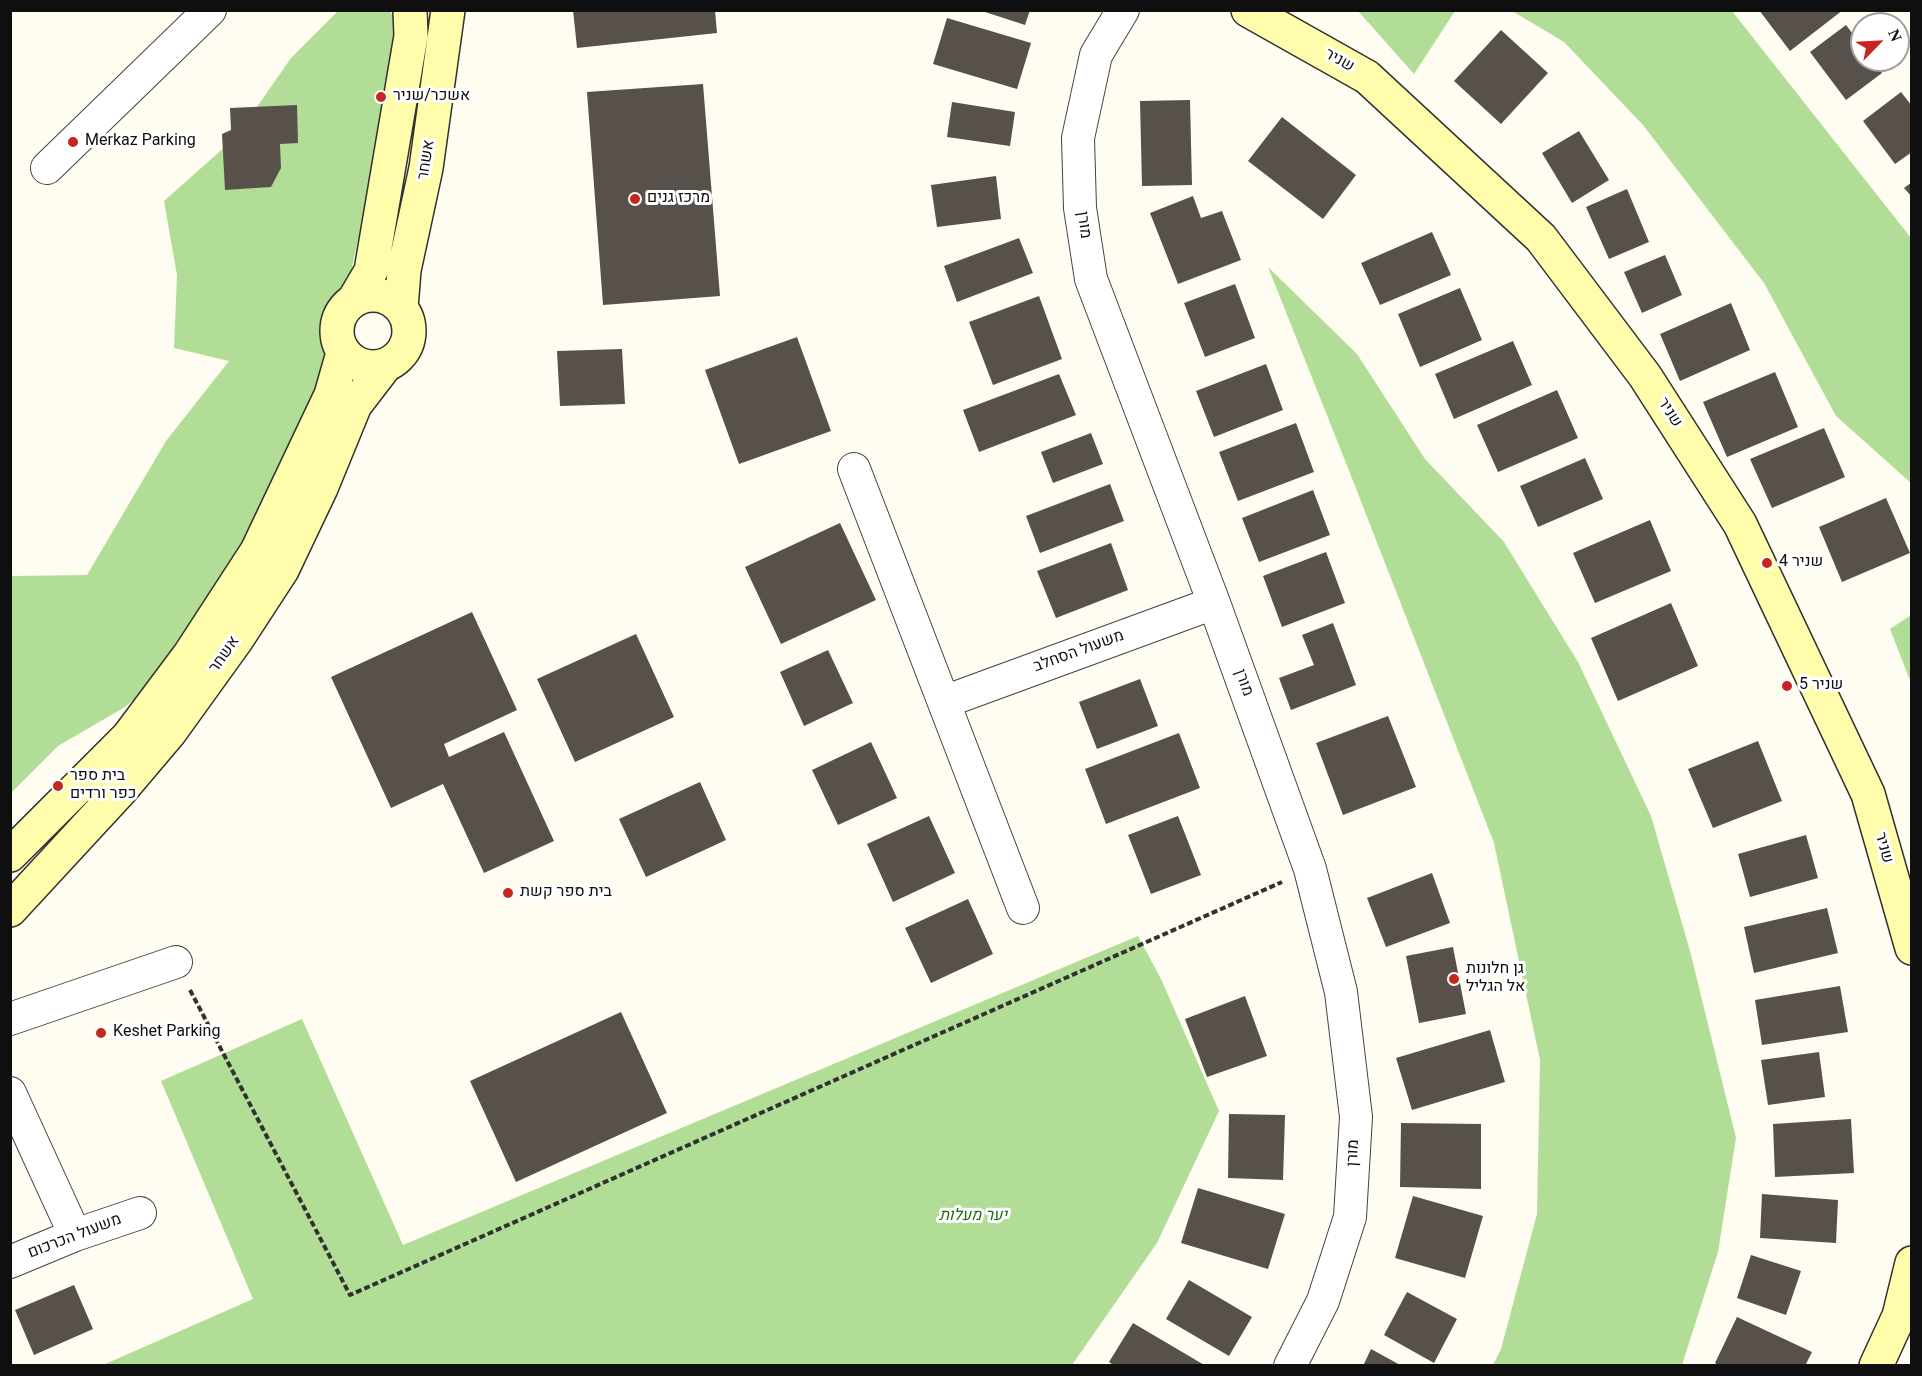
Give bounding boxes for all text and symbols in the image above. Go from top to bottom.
north arrow [1850,12,1910,72]
text: N [1885,27,1905,44]
street label: שניר [1321,45,1357,77]
place label: אשכר/שניר [393,87,470,107]
marker: אשכר/שניר [374,90,388,104]
place label: Merkaz Parking [85,132,196,152]
marker: Merkaz Parking [66,135,80,149]
street label: אשחר [414,138,440,182]
place label: מרכז גנים [647,189,710,209]
marker: מרכז גנים [628,192,642,206]
street label: מורן [1072,210,1094,240]
street label: שניר [1652,395,1686,431]
place label: שניר 4 [1779,553,1823,573]
marker: שניר 4 [1760,556,1774,570]
street label: משעול הסחלב [1031,627,1127,677]
street label: אשחר [206,633,244,677]
street label: מורן [1229,667,1257,699]
place label: שניר 5 [1799,676,1843,696]
marker: שניר 5 [1780,679,1794,693]
place label: בית ספר כפר ורדים [70,767,136,805]
marker: בית ספר כפר ורדים [51,779,65,793]
street label: שניר [1869,830,1897,866]
place label: בית ספר קשת [520,883,612,903]
marker: בית ספר קשת [501,886,515,900]
place label: גן חלונות אל הגליל [1466,960,1525,998]
marker: גן חלונות אל הגליל [1447,972,1461,986]
place label: Keshet Parking [113,1023,220,1043]
marker: Keshet Parking [94,1026,108,1040]
street label: מורן [1344,1139,1364,1167]
park label: יער מעלות [939,1207,1007,1227]
street label: משעול הכרכום [26,1210,124,1264]

